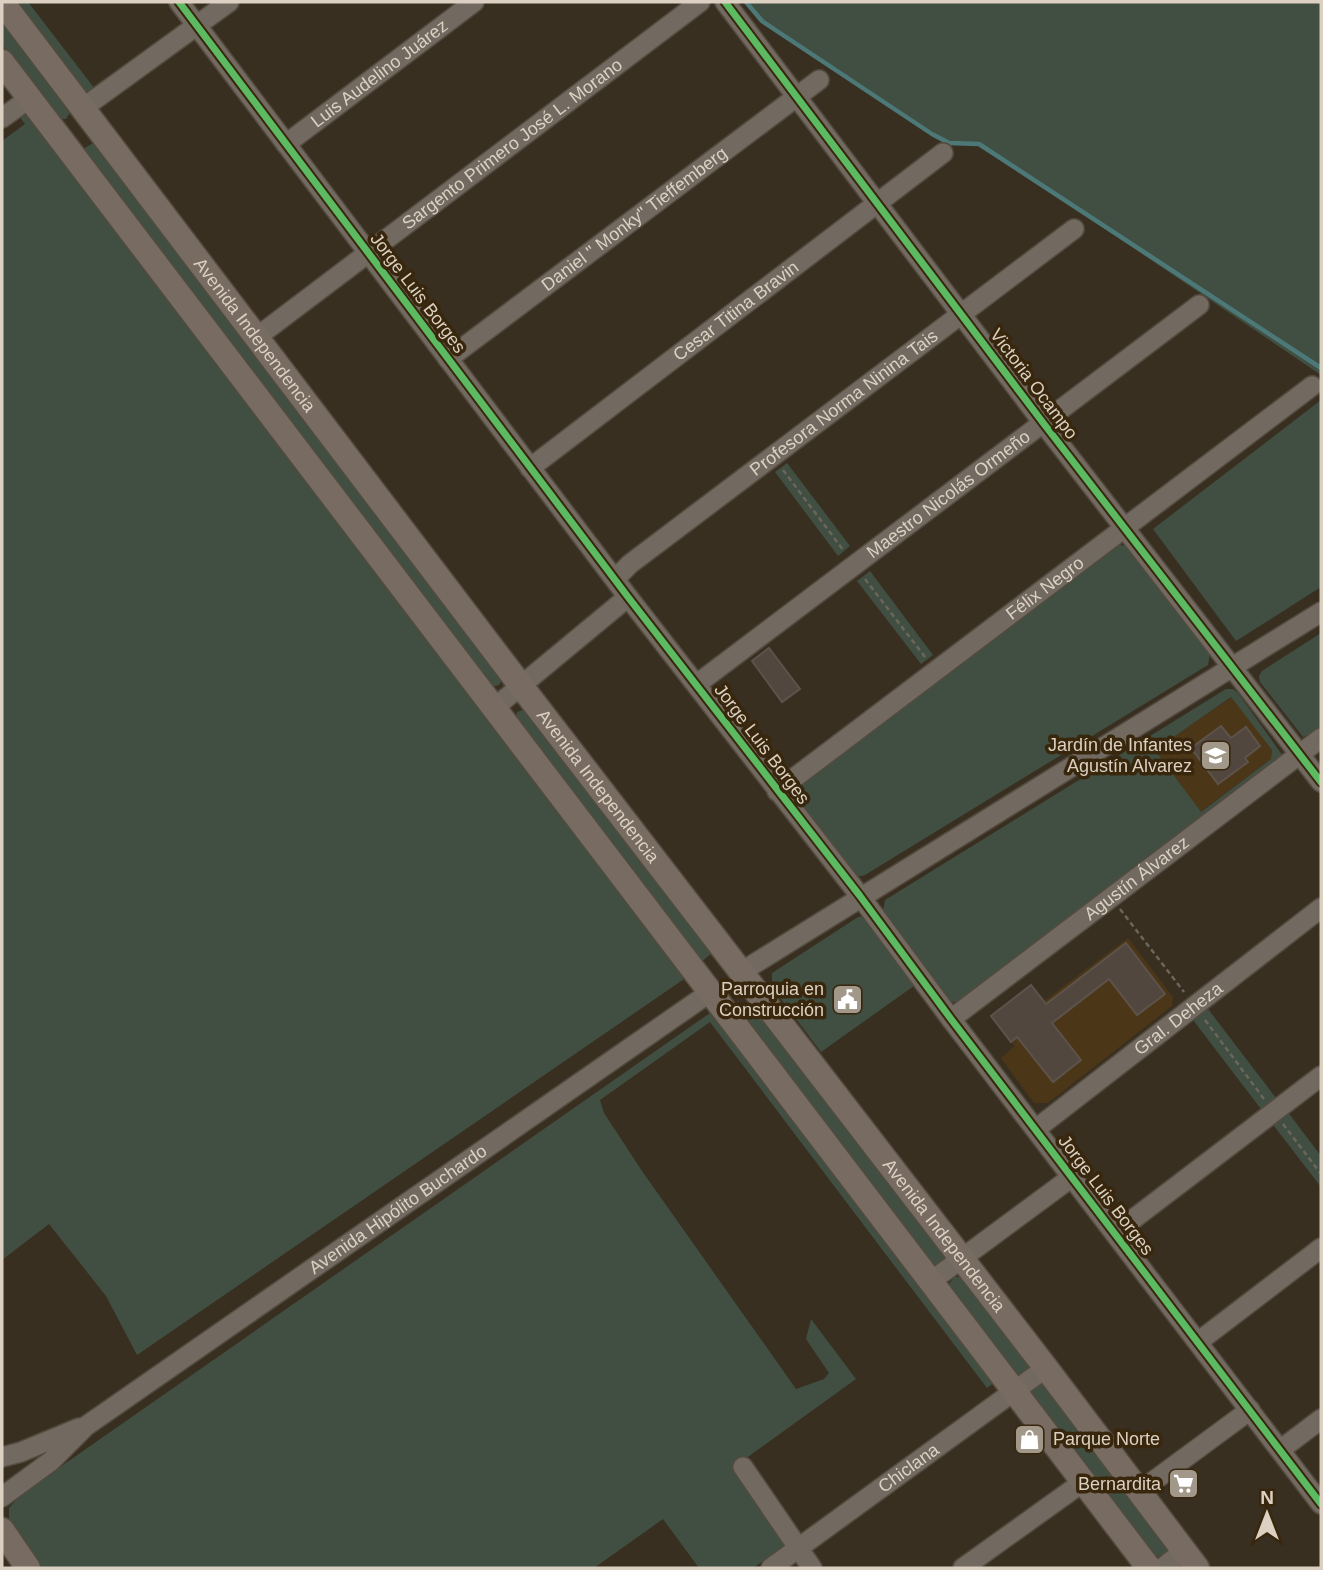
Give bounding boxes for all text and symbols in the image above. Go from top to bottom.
street label: Luis Audelino Juárez [307,15,452,132]
street label: Sargento Primero José L. Morano [398,54,626,233]
street label: Daniel " Monky" Tieffemberg [538,143,731,295]
street label: Jorge Luis Borges [366,229,470,357]
street label: Avenida Independencia [190,254,320,417]
street label: Cesar Titina Bravin [669,257,802,365]
street label: Profesora Norma Ninina Tais [746,325,942,480]
street label: Victoria Ocampo [986,325,1082,443]
street label: Maestro Nicolás Ormeño [863,426,1034,562]
street label: Félix Negro [1002,552,1088,624]
street label: Jorge Luis Borges [710,680,814,808]
street label: Avenida Independencia [533,706,664,867]
place label: Jardín de Infantes Agustín Alvarez [1048,735,1192,776]
school or university icon: Jardín de Infantes Agustín Alvarez [1198,738,1232,772]
street label: Agustín Álvarez [1080,832,1193,924]
street label: Gral. Deheza [1130,978,1227,1059]
place label: Parroquia en Construcción [719,979,824,1020]
public building icon: Parroquia en Construcción [830,982,864,1016]
street label: Jorge Luis Borges [1054,1131,1158,1259]
street label: Avenida Hipólito Buchardo [305,1141,491,1278]
street label: Avenida Independencia [879,1155,1010,1317]
shop icon: Parque Norte [1013,1422,1047,1456]
place label: Parque Norte [1053,1429,1160,1449]
street label: Chiclana [874,1439,943,1497]
supermarket icon: Bernardita [1167,1467,1201,1501]
place label: Bernardita [1078,1474,1162,1494]
north arrow [1232,1479,1302,1549]
text: N [1260,1487,1274,1508]

